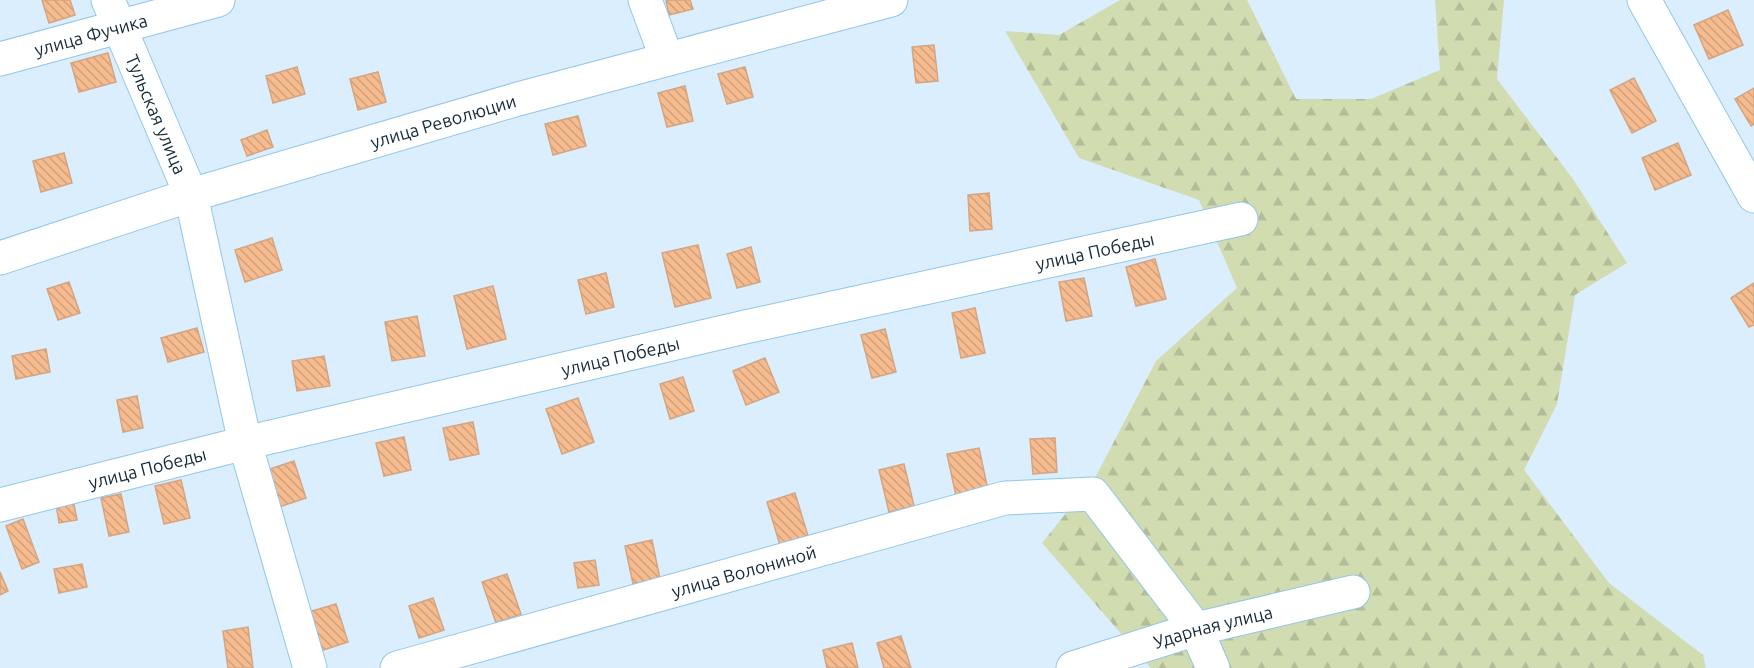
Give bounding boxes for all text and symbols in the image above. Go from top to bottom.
street label: улица Фучика [32,10,149,59]
street label: Тульская улица [122,51,191,177]
street label: улица Революции [368,90,518,152]
street label: улица Победы [1034,228,1156,273]
street label: улица Победы [559,333,681,379]
street label: улица Победы [86,443,208,492]
street label: улица Волониной [669,541,818,601]
street label: Ударная улица [1151,601,1274,652]

